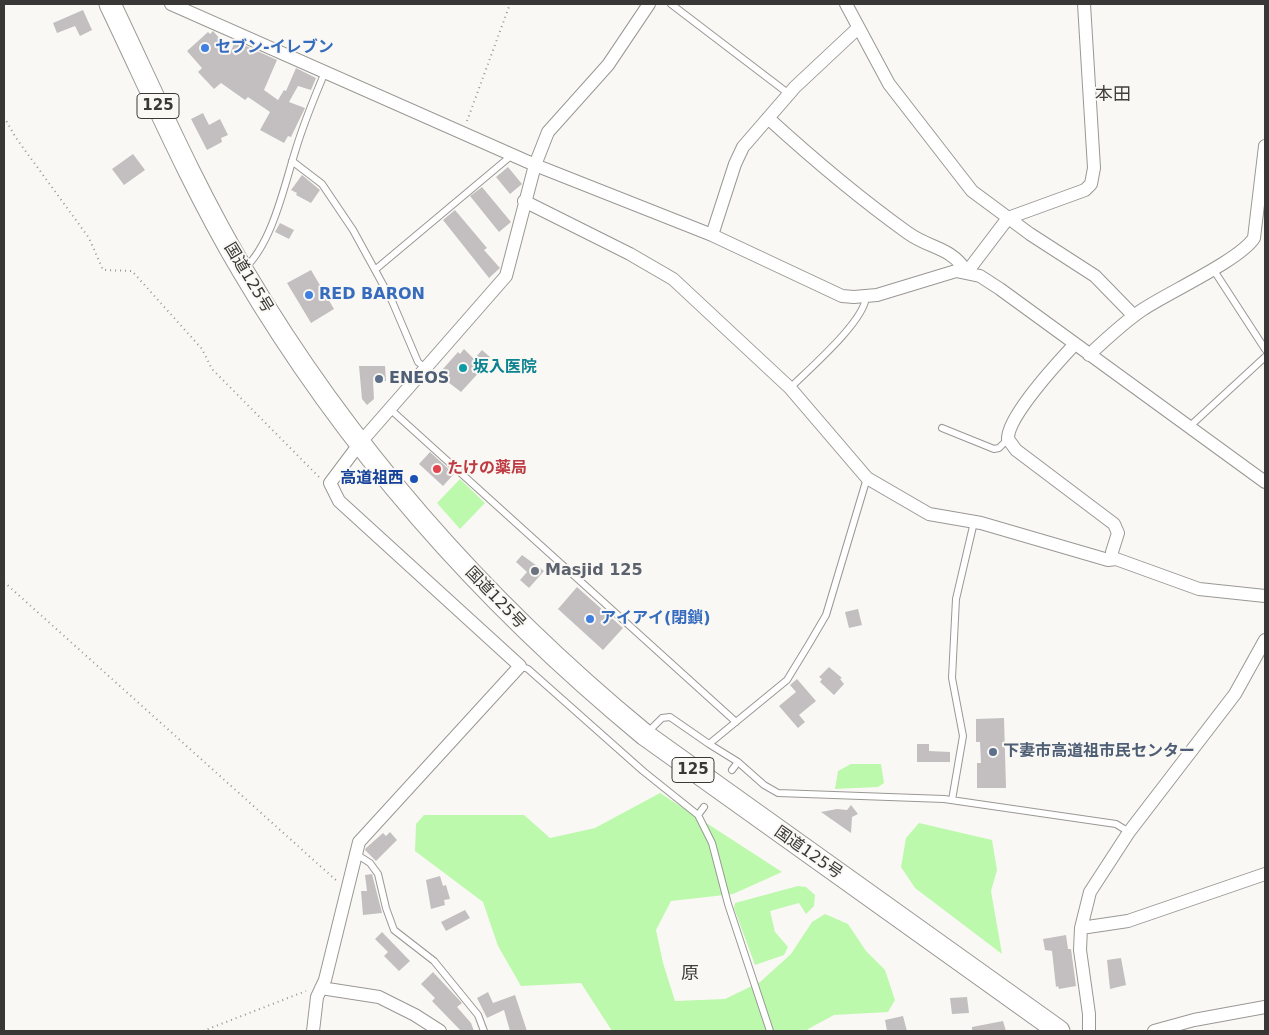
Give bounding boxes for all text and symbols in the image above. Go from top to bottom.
place label: セブン-イレブン [215,38,334,58]
marker: セブン-イレブン [199,42,211,54]
district label: 本田 [1095,84,1131,106]
road number: 125 [137,94,179,118]
street label: 国道125号 [220,239,276,317]
place label: RED BARON [319,285,425,305]
marker: RED BARON [303,289,315,301]
place label: 坂入医院 [473,358,537,378]
marker: 坂入医院 [457,362,469,374]
place label: ENEOS [389,369,449,389]
marker: ENEOS [373,373,385,385]
place label: たけの薬局 [447,459,527,479]
marker: たけの薬局 [431,463,443,475]
place label: 高道祖西 [340,469,404,489]
marker: 高道祖西 [408,473,420,485]
place label: Masjid 125 [545,561,643,581]
street label: 国道125号 [461,563,529,633]
marker: Masjid 125 [529,565,541,577]
place label: アイアイ(閉鎖) [600,609,711,629]
marker: アイアイ(閉鎖) [584,613,596,625]
place label: 下妻市高道祖市民センター [1003,742,1195,762]
marker: 下妻市高道祖市民センター [987,746,999,758]
road number: 125 [672,758,714,782]
street label: 国道125号 [770,823,846,883]
district label: 原 [681,963,699,985]

